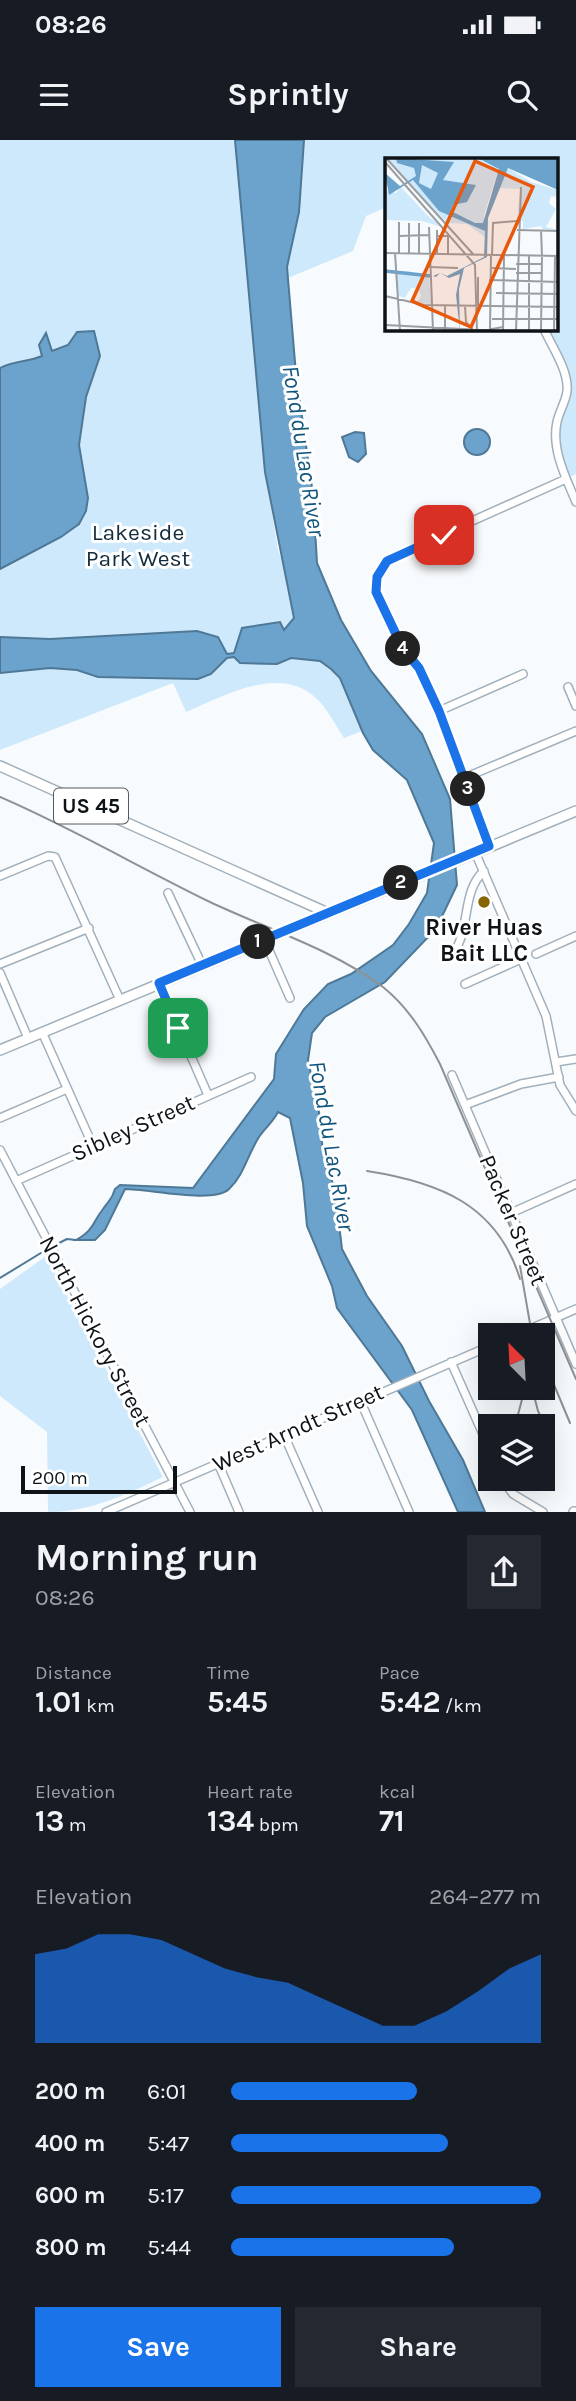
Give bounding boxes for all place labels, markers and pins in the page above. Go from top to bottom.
pin [414,505,474,565]
pin: 4 [386,631,420,666]
pin: 3 [450,772,486,806]
pin: 2 [384,866,418,900]
marker: River Huas Bait LLC [476,894,492,910]
place label: River Huas Bait LLC [425,914,543,967]
pin: 1 [240,924,276,960]
pin [148,998,208,1058]

